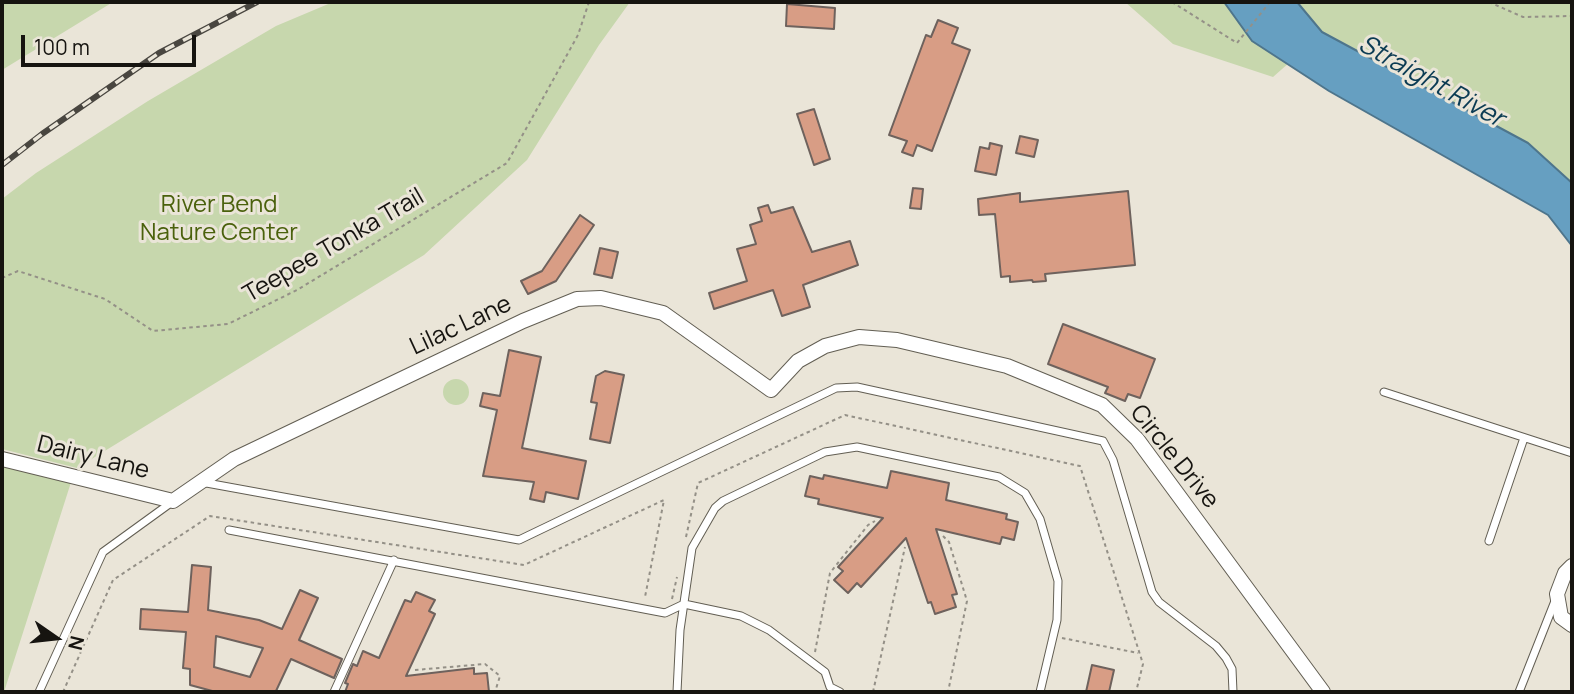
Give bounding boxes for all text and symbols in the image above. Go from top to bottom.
scale bar [24,21,200,65]
water label: Straight River [1353,29,1509,135]
text: 100 m [34,33,90,61]
street label: Teepee Tonka Trail [239,183,429,309]
park label: River Bend Nature Center [140,191,298,247]
street label: Lilac Lane [406,290,516,362]
street label: Circle Drive [1124,399,1224,515]
street label: Dairy Lane [34,430,152,486]
north arrow [21,603,91,673]
text: N [62,633,91,653]

